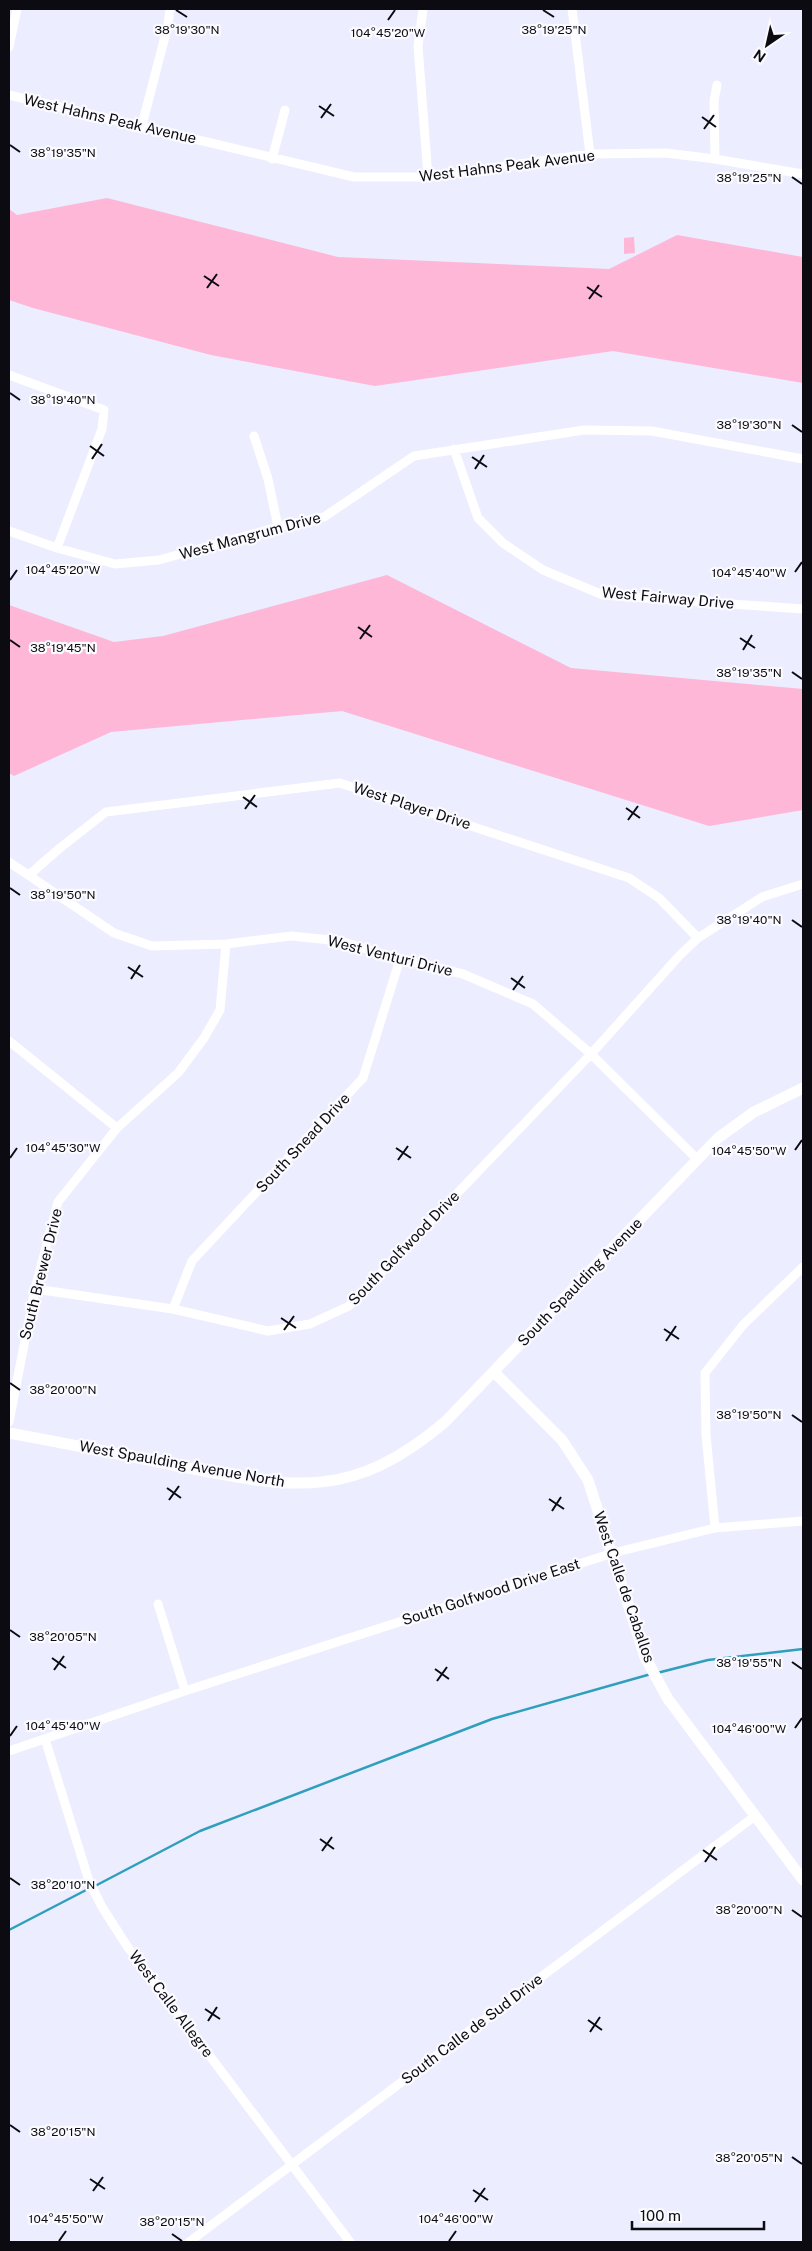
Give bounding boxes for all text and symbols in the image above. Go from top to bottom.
north arrow [742,20,792,70]
text: 38°19'30"N [154,23,220,37]
text: 38°19'25"N [521,23,587,37]
text: 104°45'20"W [351,26,426,40]
text: N [751,46,769,65]
street label: West Hahns Peak Avenue [22,90,198,147]
text: 38°19'35"N [30,146,96,160]
street label: West Hahns Peak Avenue [418,146,596,185]
text: 38°19'25"N [716,171,782,185]
text: 38°19'40"N [30,393,96,407]
text: 38°19'30"N [716,418,782,432]
street label: West Mangrum Drive [177,508,322,563]
text: 104°45'20"W [26,563,101,577]
text: 104°45'40"W [712,566,787,580]
street label: West Fairway Drive [601,583,735,612]
text: 38°19'45"N [30,641,96,655]
text: 38°19'35"N [716,666,782,680]
street label: West Player Drive [351,778,473,833]
text: 38°19'50"N [30,888,96,902]
text: 38°19'40"N [716,913,782,927]
street label: West Venturi Drive [326,932,455,979]
street label: South Snead Drive [252,1090,353,1196]
text: 104°45'30"W [26,1141,101,1155]
text: 104°45'50"W [712,1144,787,1158]
street label: South Golfwood Drive [345,1187,463,1308]
street label: South Brewer Drive [16,1206,65,1341]
street label: South Spaulding Avenue [514,1214,645,1349]
text: 38°20'00"N [29,1383,97,1397]
text: 38°19'50"N [716,1408,782,1422]
street label: West Spaulding Avenue North [78,1437,286,1490]
street label: West Calle de Caballos [591,1509,658,1665]
street label: South Golfwood Drive East [400,1555,582,1628]
text: 38°20'05"N [29,1630,97,1644]
text: 38°19'55"N [716,1656,782,1670]
text: 104°45'40"W [26,1719,101,1733]
text: 104°46'00"W [712,1722,787,1736]
text: 38°20'10"N [31,1878,95,1892]
text: 38°20'00"N [715,1903,783,1917]
street label: West Calle Allegre [126,1947,217,2060]
street label: South Calle de Sud Drive [398,1970,546,2087]
text: 38°20'15"N [30,2125,96,2139]
text: 38°20'05"N [715,2151,783,2165]
scale bar [632,2198,764,2230]
text: 100 m [640,2207,681,2224]
text: 104°45'50"W [29,2212,104,2226]
text: 104°46'00"W [419,2212,494,2226]
text: 38°20'15"N [139,2215,205,2229]

